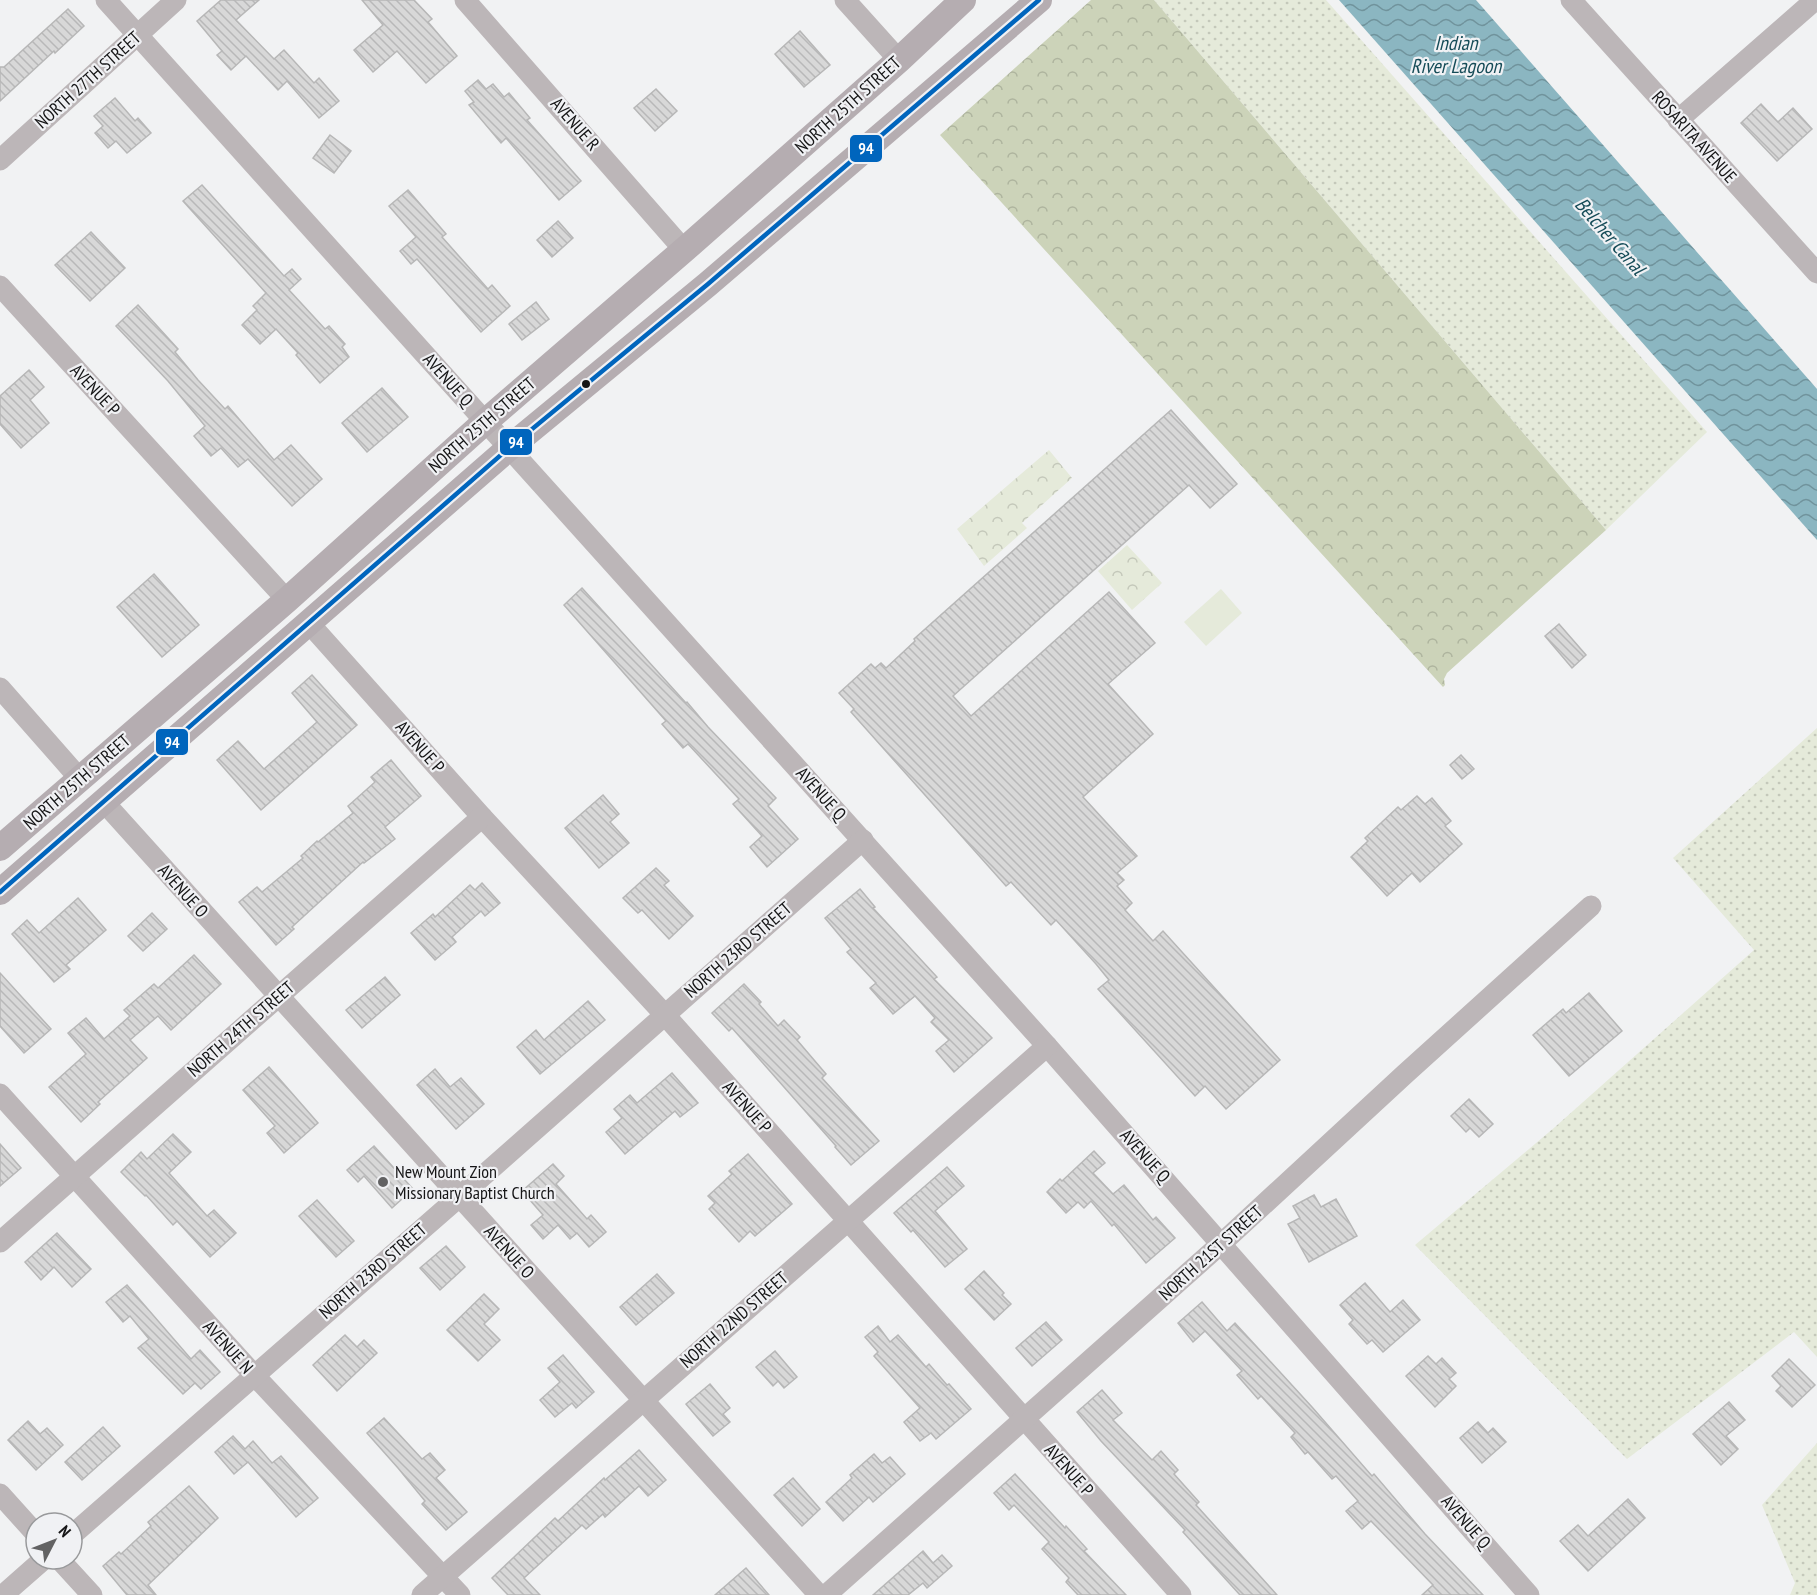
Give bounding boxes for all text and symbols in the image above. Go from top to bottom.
street label: NORTH 27TH STREET [30,26,145,133]
water label: Indian River Lagoon [1411,30,1502,79]
street label: NORTH 25TH STREET [790,51,905,158]
street label: ROSARITA AVENUE [1647,86,1742,187]
street label: AVENUE R [546,92,605,155]
line badge: 94 [849,134,883,163]
text: 94 [858,138,874,158]
water label: Belcher Canal [1569,192,1652,282]
street label: AVENUE Q [418,348,479,412]
street label: AVENUE P [66,359,125,420]
street label: NORTH 25TH STREET [423,372,540,477]
unlabelled marker [580,378,592,390]
line badge: 94 [499,428,533,456]
text: 94 [508,432,524,452]
street label: AVENUE P [391,716,450,778]
line badge: 94 [155,728,189,756]
street label: NORTH 25TH STREET [18,729,135,834]
text: 94 [164,732,180,752]
street label: AVENUE Q [791,762,852,826]
street label: AVENUE O [153,859,214,922]
street label: NORTH 23RD STREET [679,897,796,1003]
street label: NORTH 24TH STREET [182,976,299,1081]
street label: AVENUE P [718,1076,777,1138]
street label: AVENUE Q [1115,1124,1176,1188]
place label: New Mount Zion Missionary Baptist Church [395,1160,555,1204]
marker: New Mount Zion Missionary Baptist Church [376,1175,390,1189]
street label: NORTH 21ST STREET [1154,1200,1267,1305]
street label: NORTH 23RD STREET [314,1218,431,1324]
street label: AVENUE O [479,1220,540,1283]
street label: NORTH 22ND STREET [675,1266,793,1373]
street label: AVENUE N [198,1315,258,1378]
street label: AVENUE P [1040,1439,1099,1501]
street label: AVENUE Q [1437,1490,1497,1554]
north arrow [24,1511,84,1571]
text: N [55,1521,75,1541]

